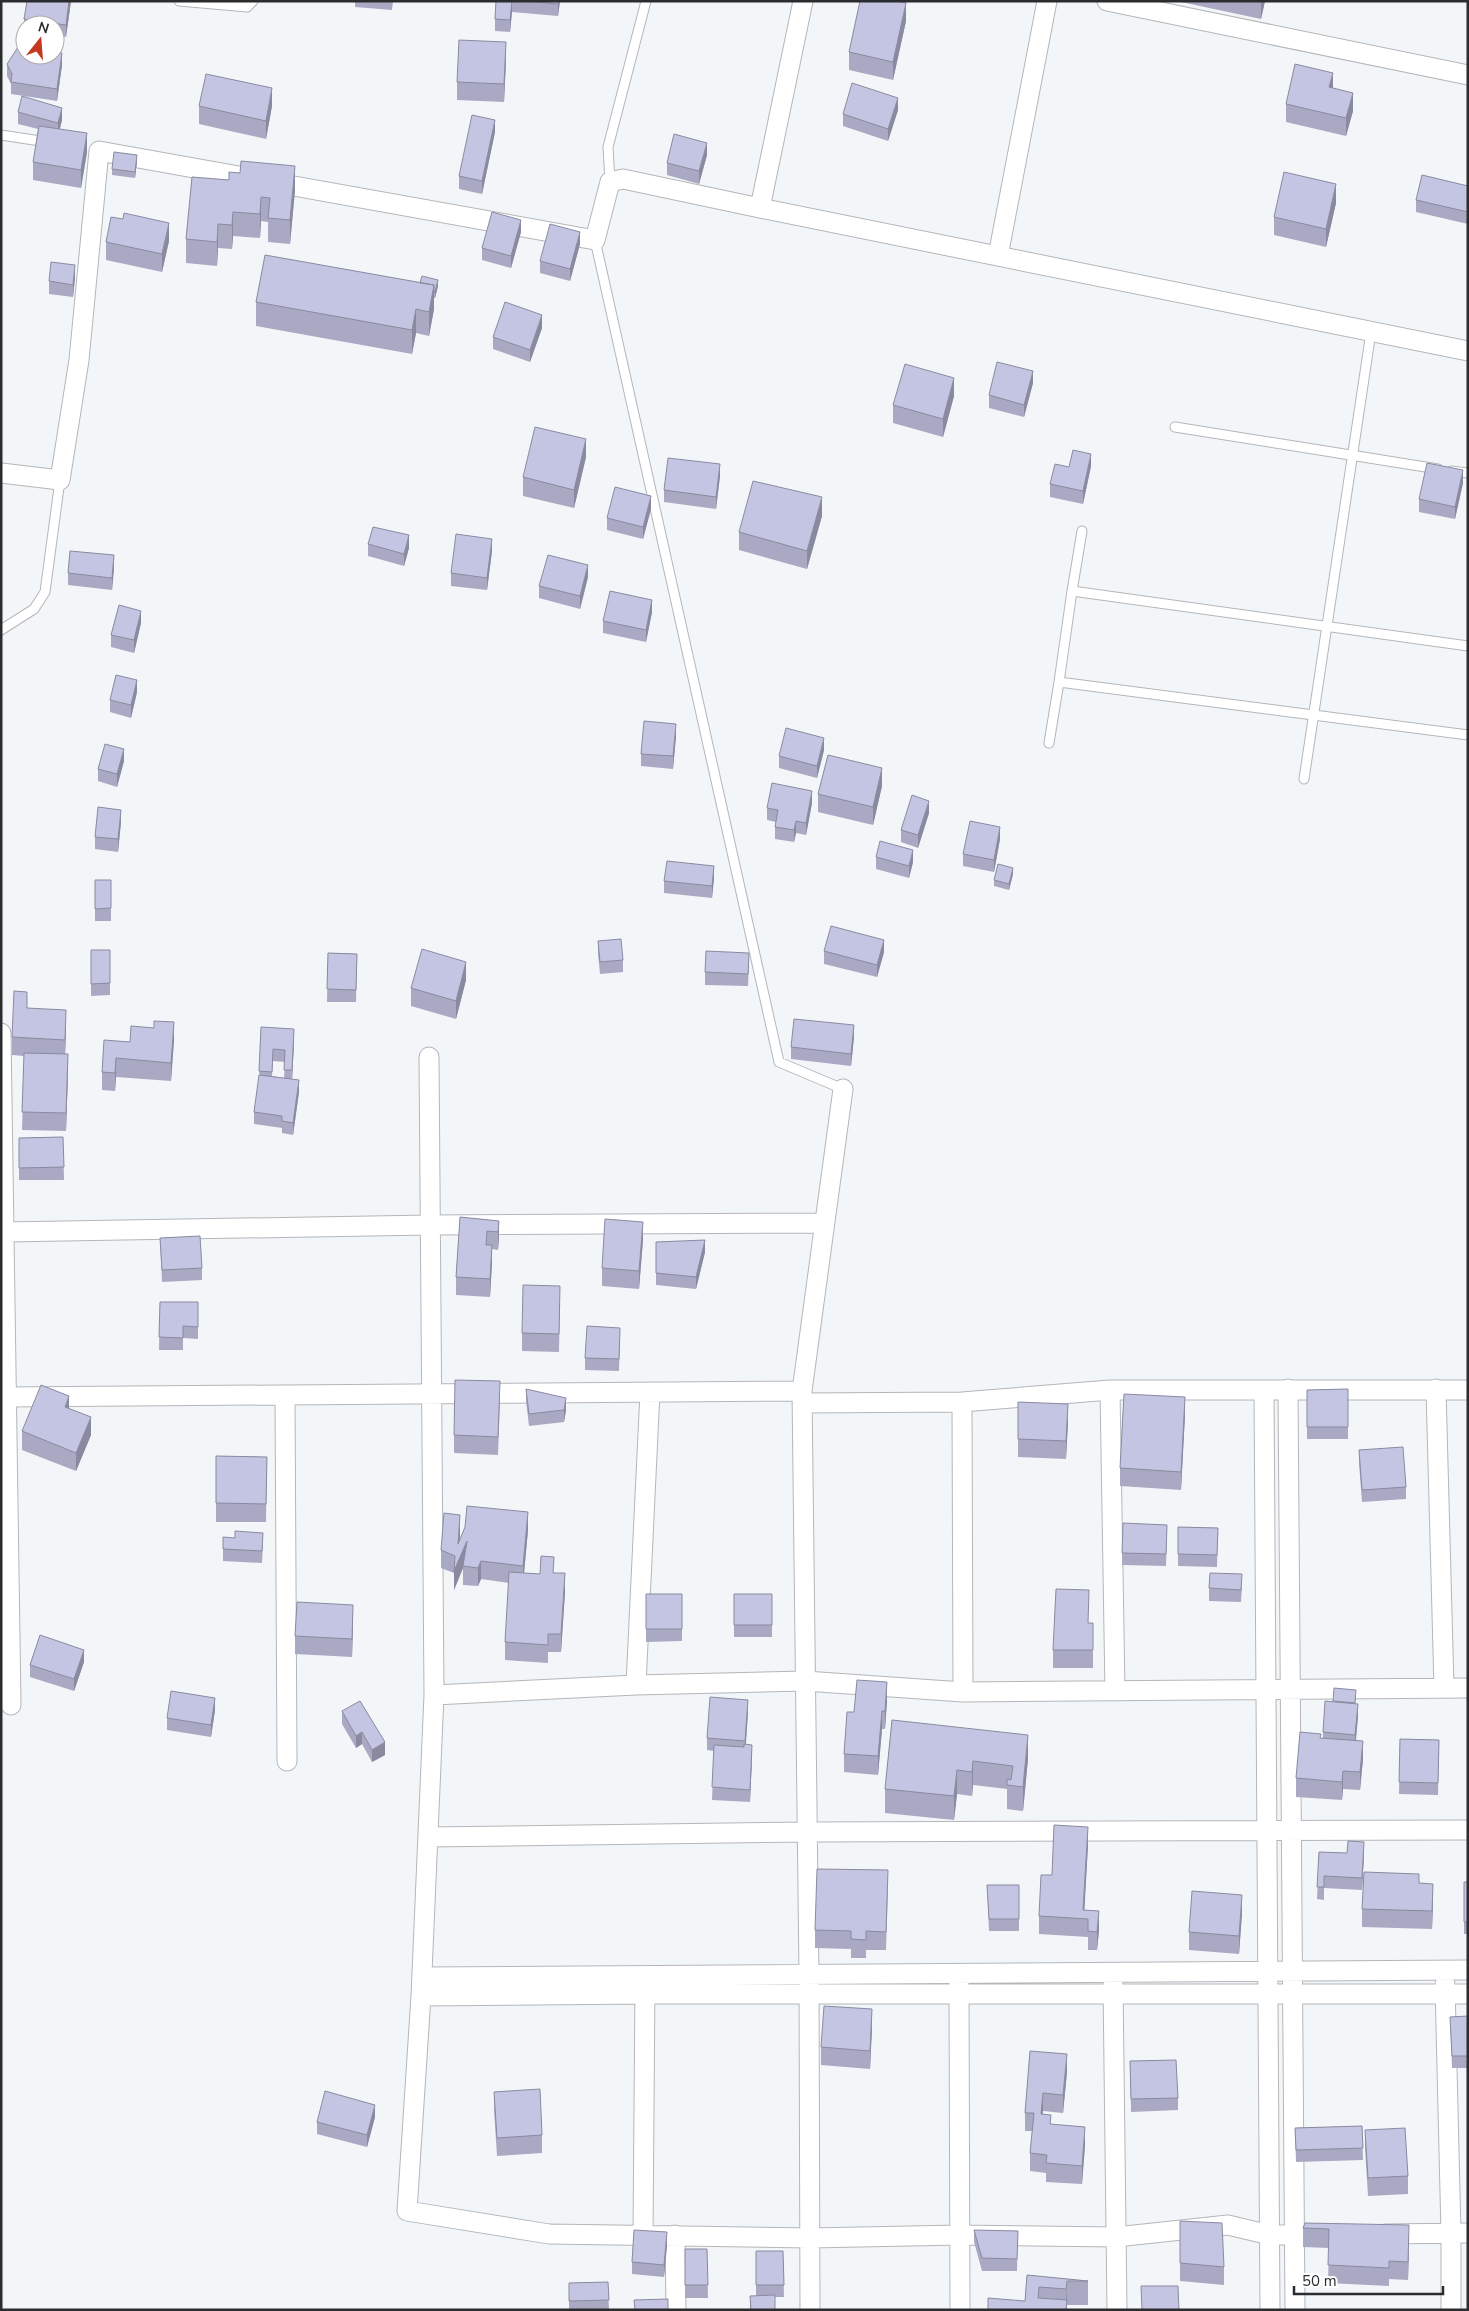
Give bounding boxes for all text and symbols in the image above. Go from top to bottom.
north arrow [15,15,65,65]
text: N [36,17,51,39]
scale bar [1294,2264,1443,2296]
text: 50 m [1302,2271,1337,2291]

